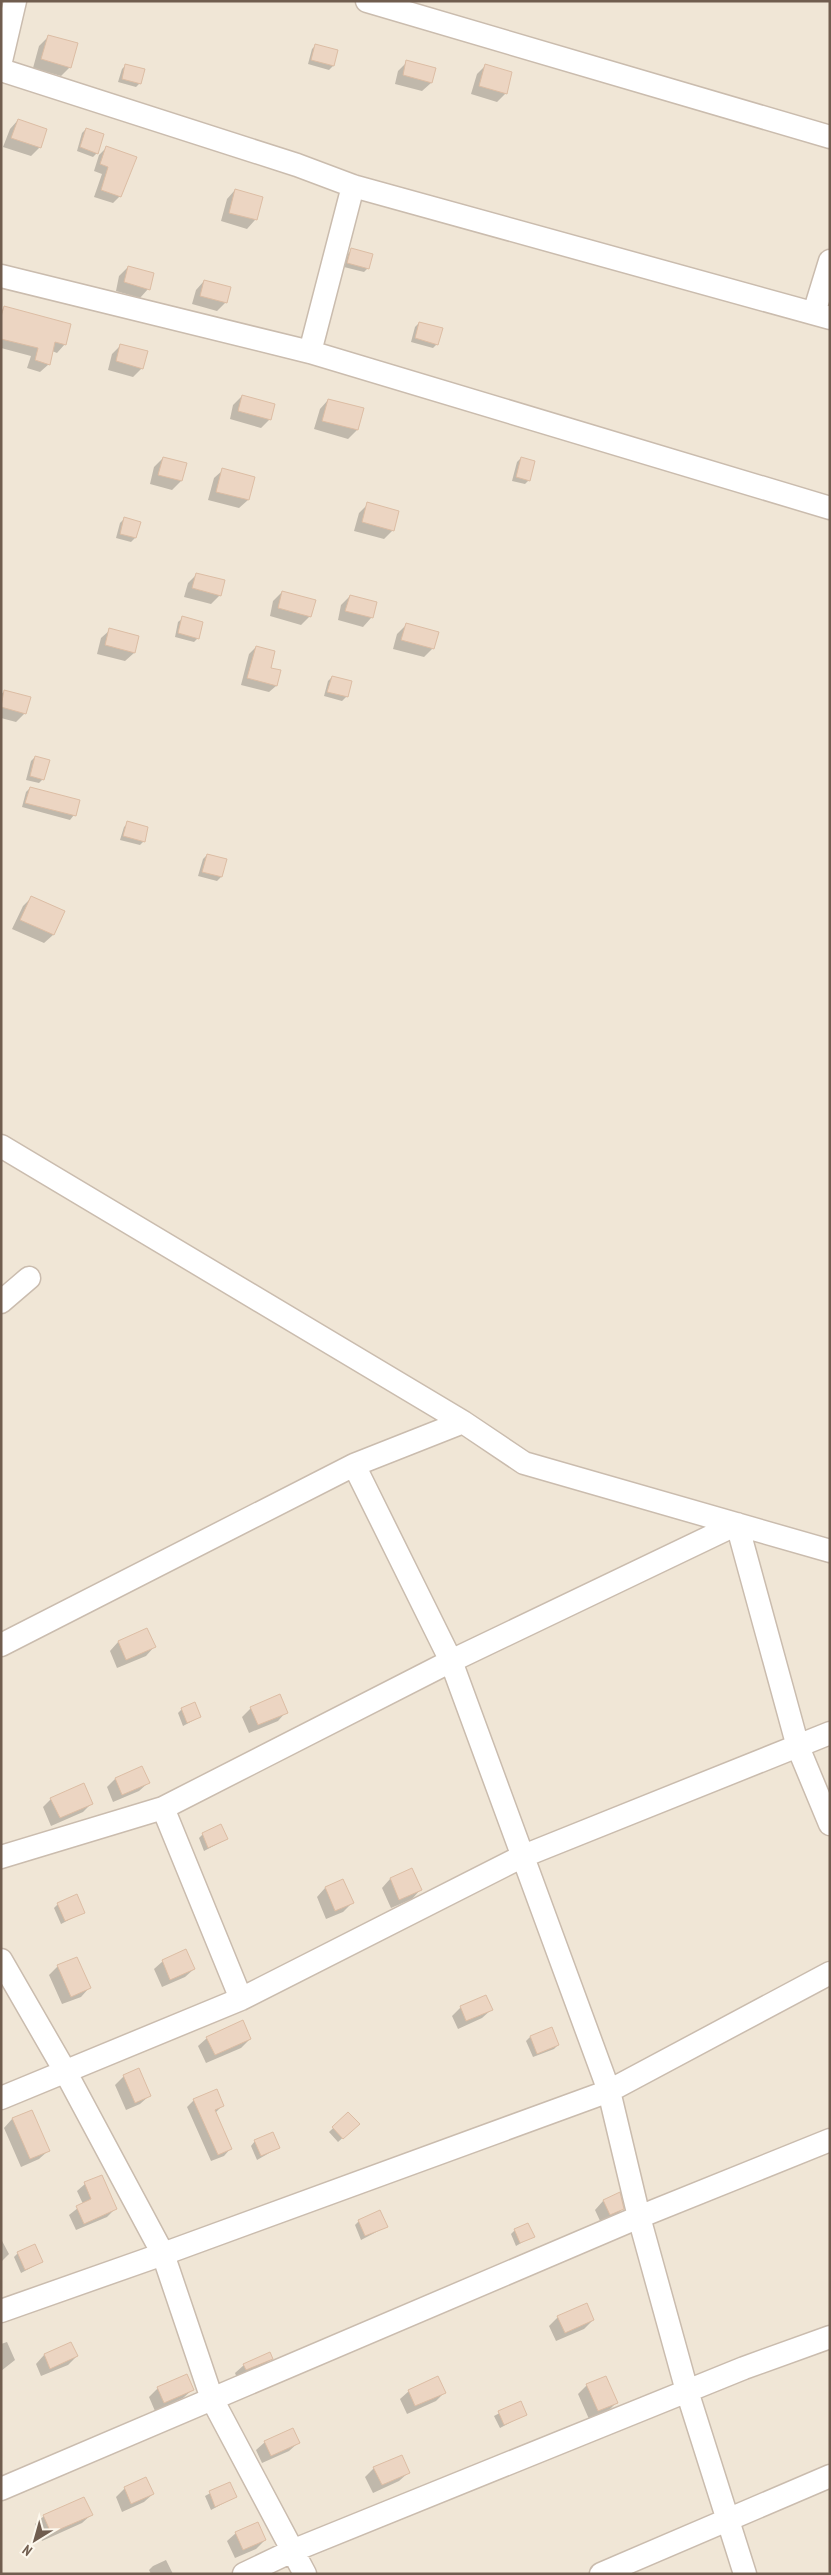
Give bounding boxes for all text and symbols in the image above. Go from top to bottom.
north arrow [10,2515,60,2565]
text: N [19,2541,36,2560]

